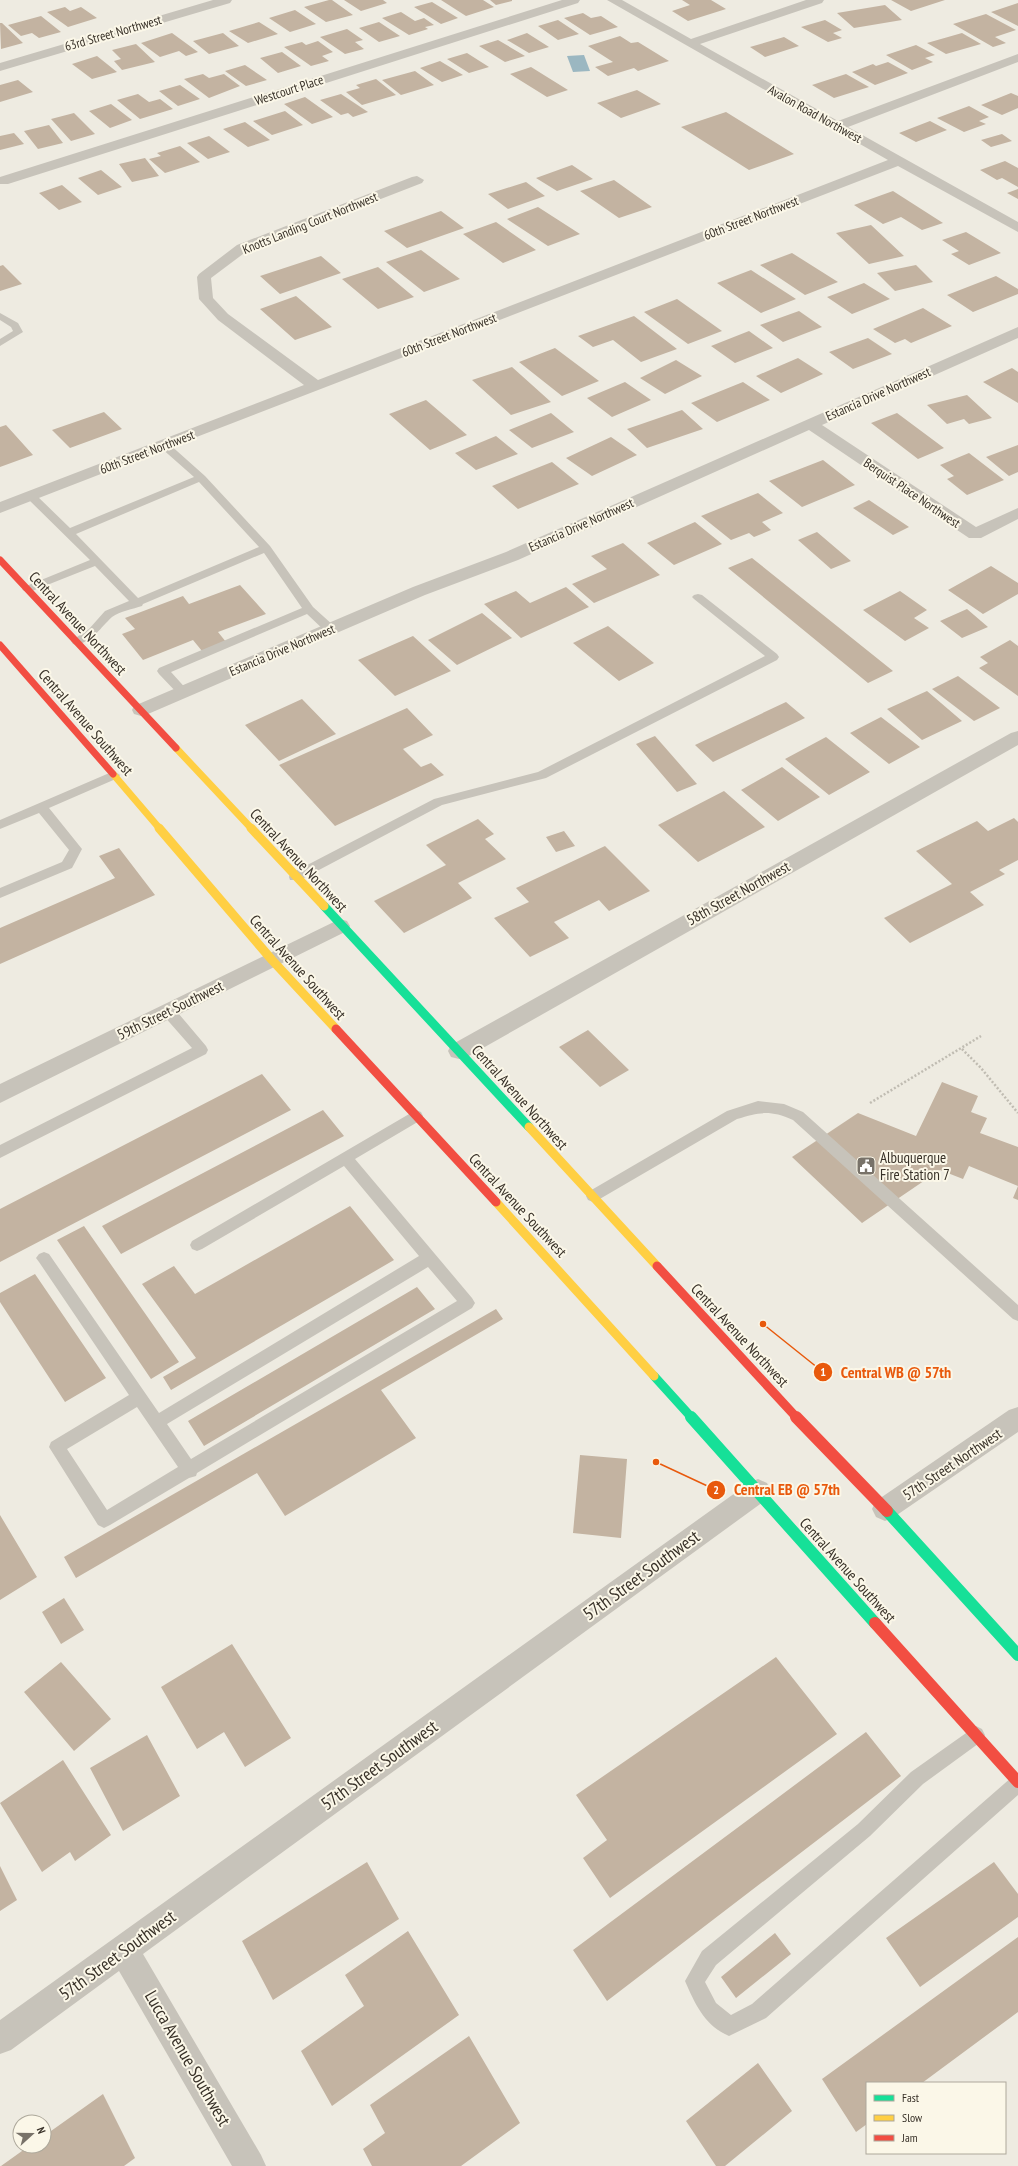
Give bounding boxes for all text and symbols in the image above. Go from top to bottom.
street label: 63rd Street Northwest [63,11,164,55]
street label: Westcourt Place [252,71,326,109]
street label: Avalon Road Northwest [765,81,865,147]
street label: Knotts Landing Court Northwest [240,188,380,258]
street label: 60th Street Northwest [701,192,801,244]
street label: 60th Street Northwest [399,309,499,361]
street label: Estancia Drive Northwest [823,363,933,425]
street label: 60th Street Northwest [97,426,197,478]
street label: Berquist Place Northwest [860,454,964,532]
street label: Estancia Drive Northwest [526,494,636,556]
street label: Central Avenue Northwest [25,567,131,679]
street label: Estancia Drive Northwest [227,620,338,680]
street label: Central Avenue Southwest [35,665,137,779]
street label: Central Avenue Northwest [246,804,352,916]
street label: 58th Street Northwest [683,857,793,929]
street label: Central Avenue Southwest [246,910,350,1024]
street label: 59th Street Southwest [114,976,226,1044]
street label: Central Avenue Northwest [468,1041,572,1153]
place label: Albuquerque Fire Station 7 [880,1148,950,1184]
street label: Central Avenue Southwest [465,1149,571,1261]
public building icon: Albuquerque Fire Station 7 [855,1155,877,1177]
street label: Central Avenue Northwest [687,1279,793,1391]
callout: Central WB @ 57th [813,1358,960,1386]
text: Central WB @ 57th [841,1362,951,1382]
text: 1 [820,1364,826,1379]
street label: 57th Street Northwest [899,1424,1005,1504]
callout: Central EB @ 57th [706,1476,848,1504]
text: Central EB @ 57th [734,1479,840,1499]
text: 2 [713,1482,719,1497]
street label: Central Avenue Southwest [796,1513,900,1627]
street label: 57th Street Southwest [578,1525,704,1625]
street label: 57th Street Southwest [316,1715,442,1815]
street label: 57th Street Southwest [54,1905,180,2005]
street label: Lucca Avenue Southwest [140,1986,236,2130]
legend [866,2082,1006,2154]
text: Fast [902,2090,920,2105]
text: Slow [902,2110,923,2125]
north arrow [12,2114,52,2154]
text: N [34,2125,49,2136]
text: Jam [901,2130,918,2145]

